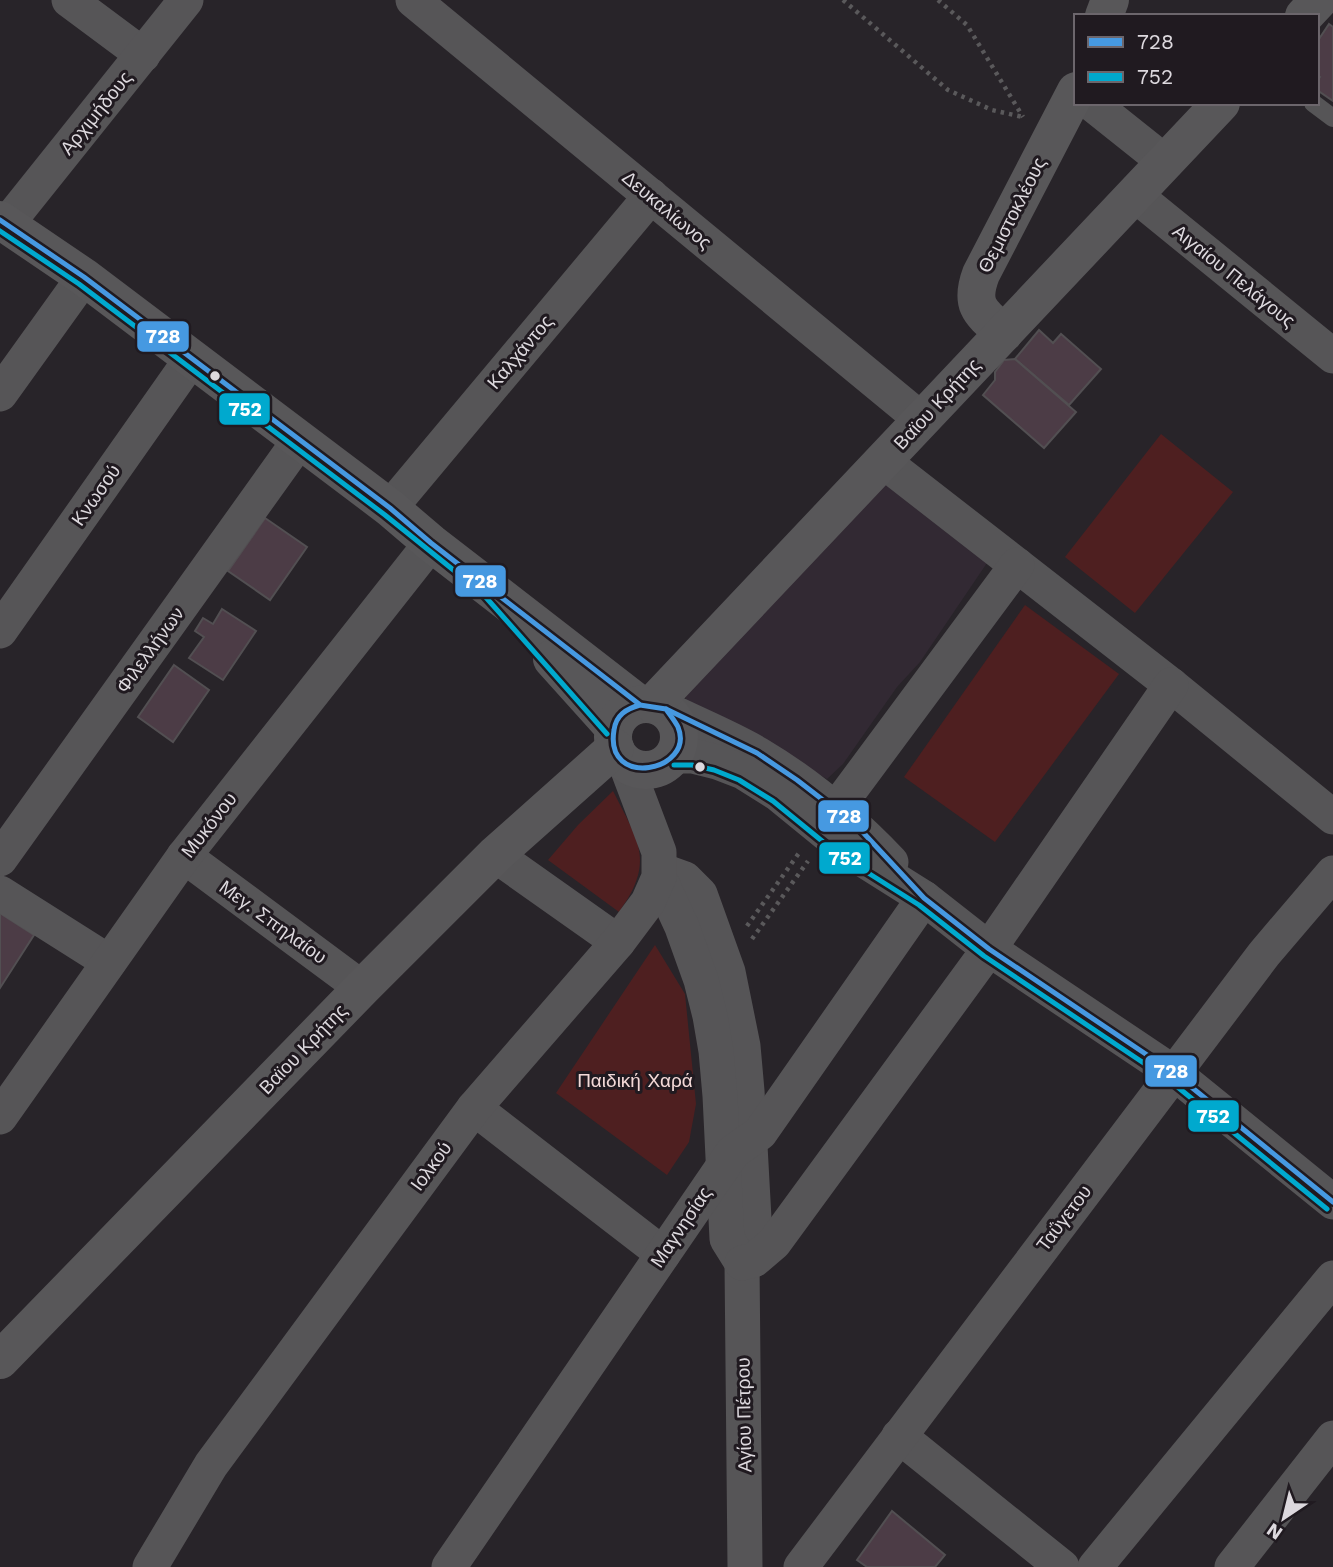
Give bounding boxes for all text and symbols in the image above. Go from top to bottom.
legend [1074,14,1319,105]
text: 728 [1137,29,1174,54]
text: 752 [1137,64,1173,89]
street label: Αρχιμήδους [55,67,137,159]
street label: Θεμιστοκλέους [973,153,1051,277]
street label: Δευκαλίωνος [618,166,716,254]
street label: Αιγαίου Πελάγους [1168,220,1300,332]
street label: Καλχάντος [482,310,558,394]
line badge: 728 [136,320,190,353]
text: 728 [146,325,180,348]
street label: Βαϊου Κρήτης [889,354,985,454]
unlabelled marker [208,369,222,383]
line badge: 752 [218,392,271,426]
text: 752 [228,398,262,421]
street label: Κνωσού [67,460,125,530]
line badge: 728 [454,564,507,598]
text: 728 [463,570,497,593]
street label: Φιλελλήνων [111,602,189,698]
unlabelled marker [693,760,707,774]
street label: Μυκόνου [176,788,242,862]
line badge: 728 [817,799,870,833]
text: 728 [827,805,861,828]
line badge: 752 [818,841,871,875]
text: 752 [828,847,862,870]
street label: Μεγ. Σπηλαίου [215,875,331,969]
street label: Βαϊου Κρήτης [254,999,352,1099]
line badge: 728 [1144,1054,1198,1088]
text: 728 [1154,1060,1188,1083]
park label: Παιδική Χαρά [577,1069,693,1092]
line badge: 752 [1187,1099,1240,1133]
text: 752 [1196,1105,1230,1128]
street label: Ιολκού [405,1137,457,1195]
street label: Ταΰγετου [1032,1180,1096,1256]
street label: Μαγνησίας [646,1182,716,1272]
street label: Αγίου Πέτρου [731,1357,757,1473]
north arrow [1249,1483,1319,1553]
text: N [1262,1518,1287,1545]

